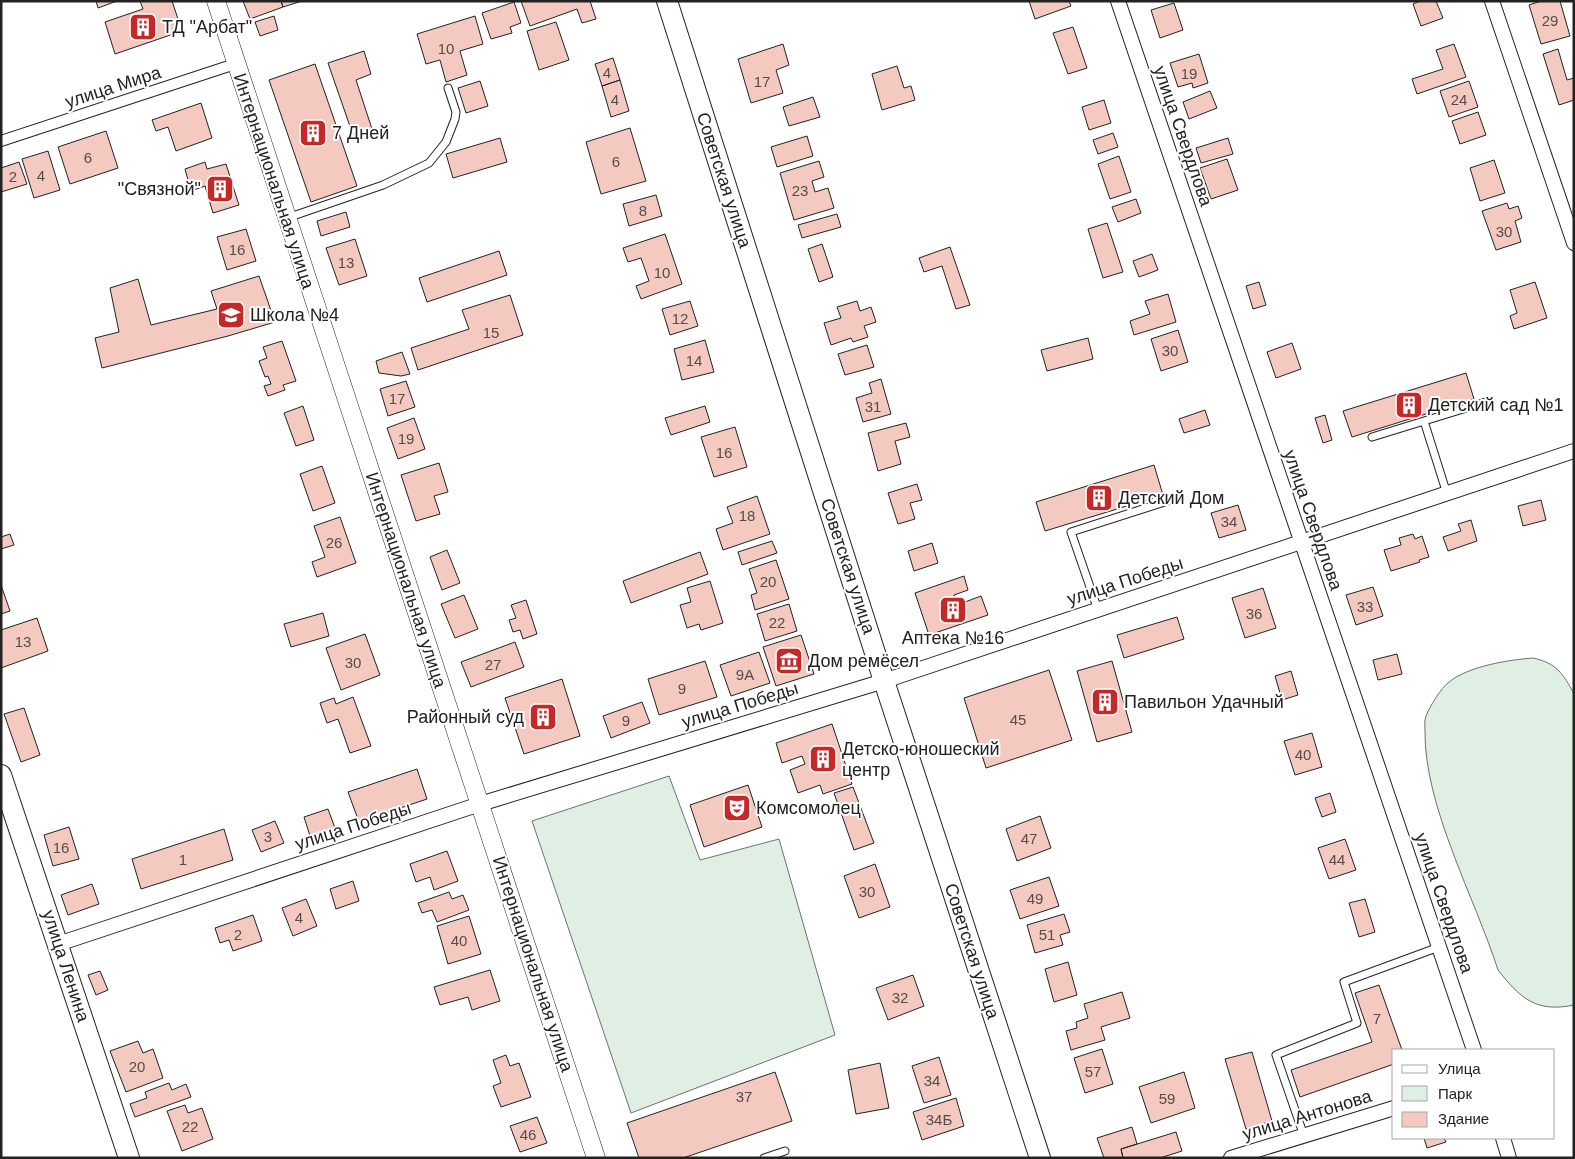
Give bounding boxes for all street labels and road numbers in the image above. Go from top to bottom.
street label: улица Мира [63,62,164,112]
street label: улица Свердлова [1150,63,1217,210]
street label: Интернациональная улица [230,71,319,292]
street label: Советская улица [693,110,756,251]
street label: улица Свердлова [1280,447,1347,594]
street label: Интернациональная улица [362,470,451,691]
street label: Советская улица [817,496,880,637]
street label: улица Победы [1065,553,1185,609]
street label: улица Победы [679,678,801,732]
street label: улица Победы [293,798,413,854]
street label: улица Свердлова [1411,830,1478,977]
street label: Интернациональная улица [489,854,578,1075]
street label: Советская улица [941,881,1004,1022]
street label: улица Ленина [39,908,94,1025]
street label: улица Антонова [1240,1086,1375,1144]

